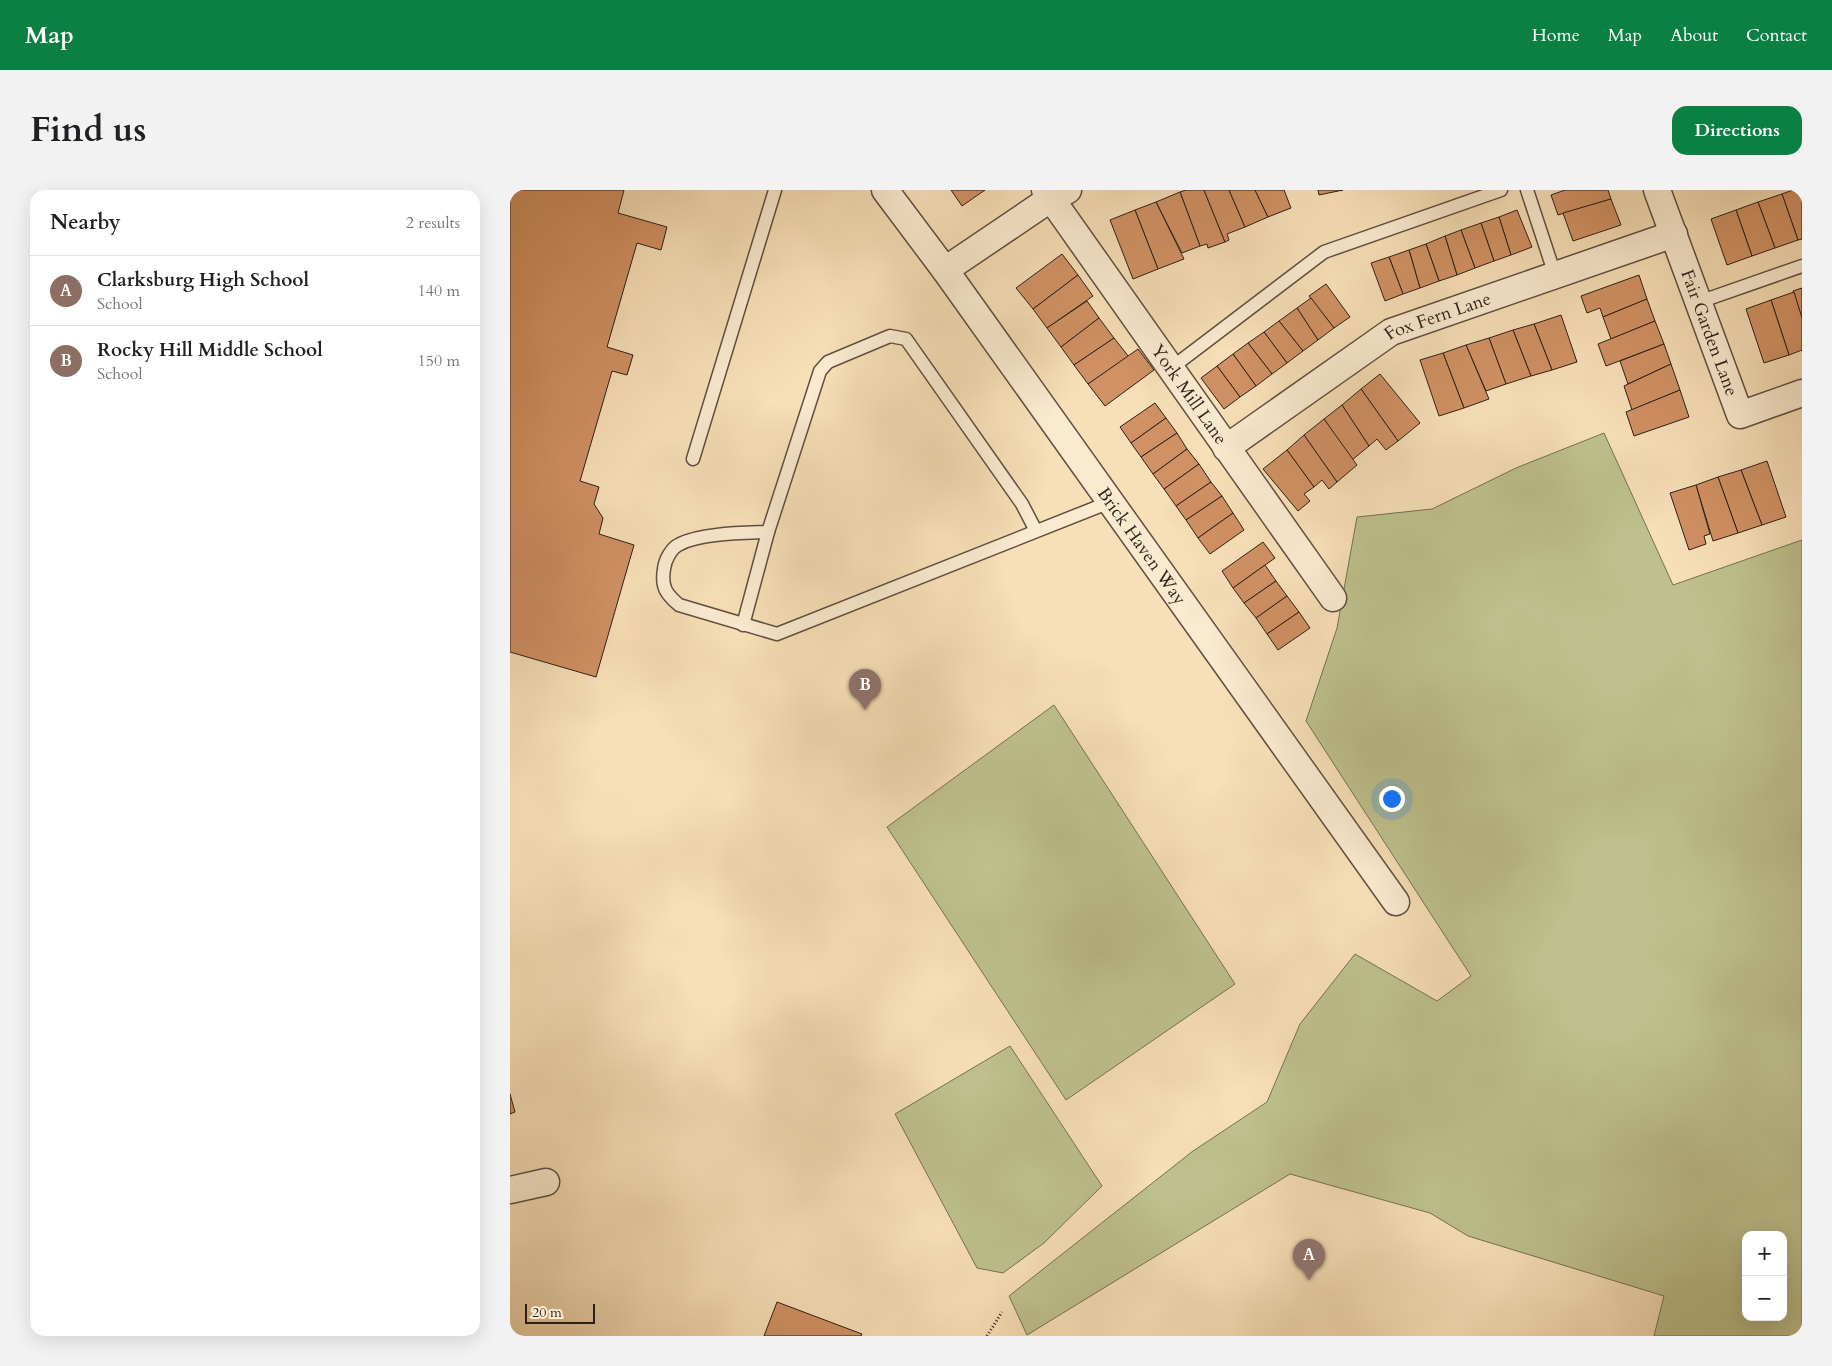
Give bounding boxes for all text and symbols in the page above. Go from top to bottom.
text: Map [25,19,74,52]
text: Home [1532,23,1580,48]
text: Map [1608,23,1642,48]
text: About [1670,23,1718,48]
text: Contact [1746,23,1807,48]
text: Find us [30,106,146,154]
button: Directions [1672,106,1802,155]
text: Nearby [50,208,121,237]
text: 2 results [406,212,460,234]
street label: Fair Garden Lane [1674,266,1744,400]
text: Clarksburg High School [97,267,309,293]
text: A [60,280,72,302]
text: 140 m [418,280,460,302]
street label: Fox Fern Lane [1379,286,1494,346]
text: School [97,293,142,315]
text: Rocky Hill Middle School [97,337,323,363]
street label: York Mill Lane [1145,339,1233,450]
text: B [60,350,72,372]
text: 150 m [418,350,460,372]
text: School [97,363,142,385]
street label: Brick Haven Way [1091,482,1192,610]
pin: B [849,669,881,710]
your location [1379,786,1405,812]
map controls [1742,1231,1787,1321]
button: + [1742,1231,1787,1276]
pin: A [1293,1239,1325,1280]
button: − [1742,1276,1787,1321]
scale bar [525,1301,595,1324]
text: 20 m [532,1303,562,1322]

